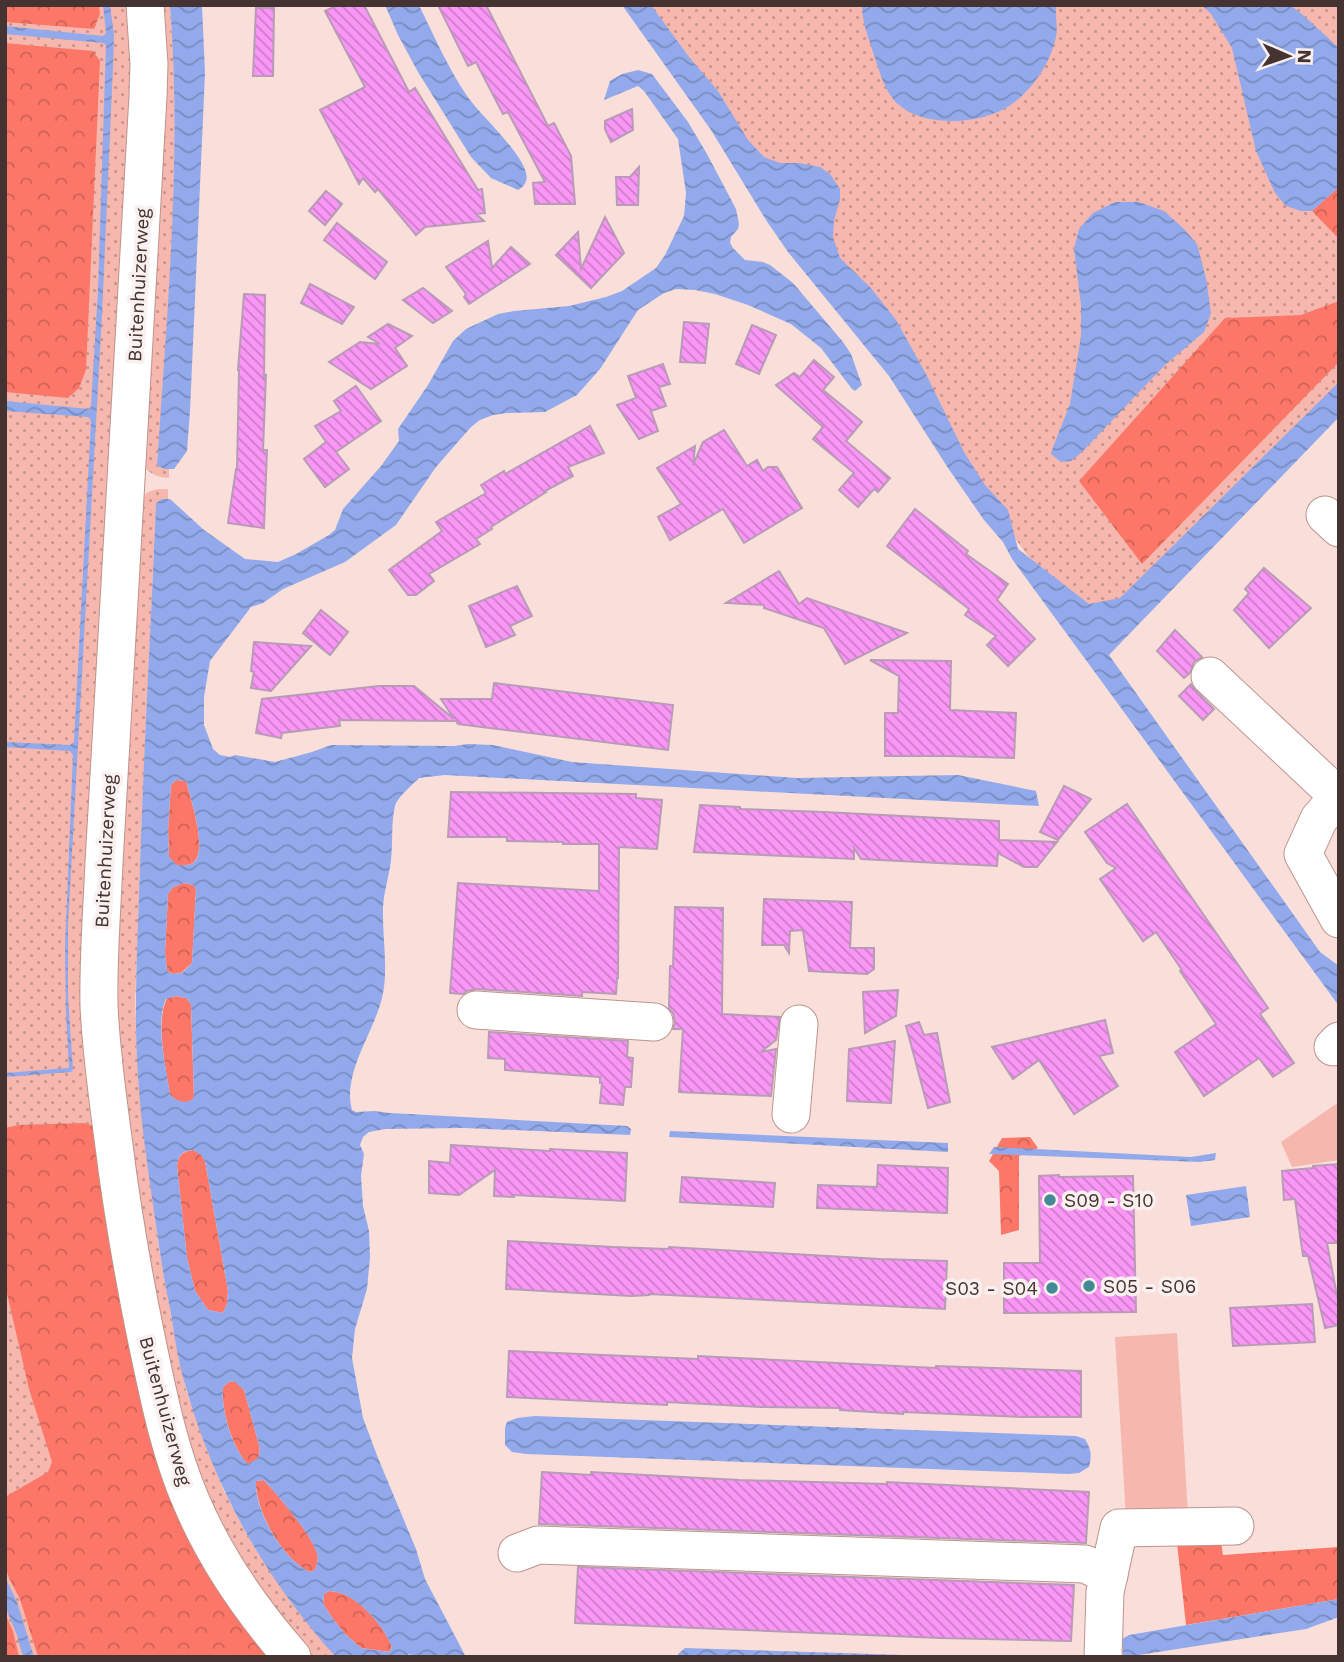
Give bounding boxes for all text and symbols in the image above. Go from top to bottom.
north arrow [1253,21,1323,91]
text: N [1293,49,1316,64]
street label: Buitenhuizerweg [123,207,154,362]
street label: Buitenhuizerweg [90,773,121,928]
place label: S09 - S10 [1064,1189,1154,1212]
marker: S09 - S10 [1042,1192,1058,1208]
place label: S05 - S06 [1103,1275,1196,1298]
place label: S03 - S04 [945,1277,1038,1300]
marker: S05 - S06 [1081,1278,1097,1294]
marker: S03 - S04 [1044,1280,1060,1296]
street label: Buitenhuizerweg [135,1334,197,1489]

